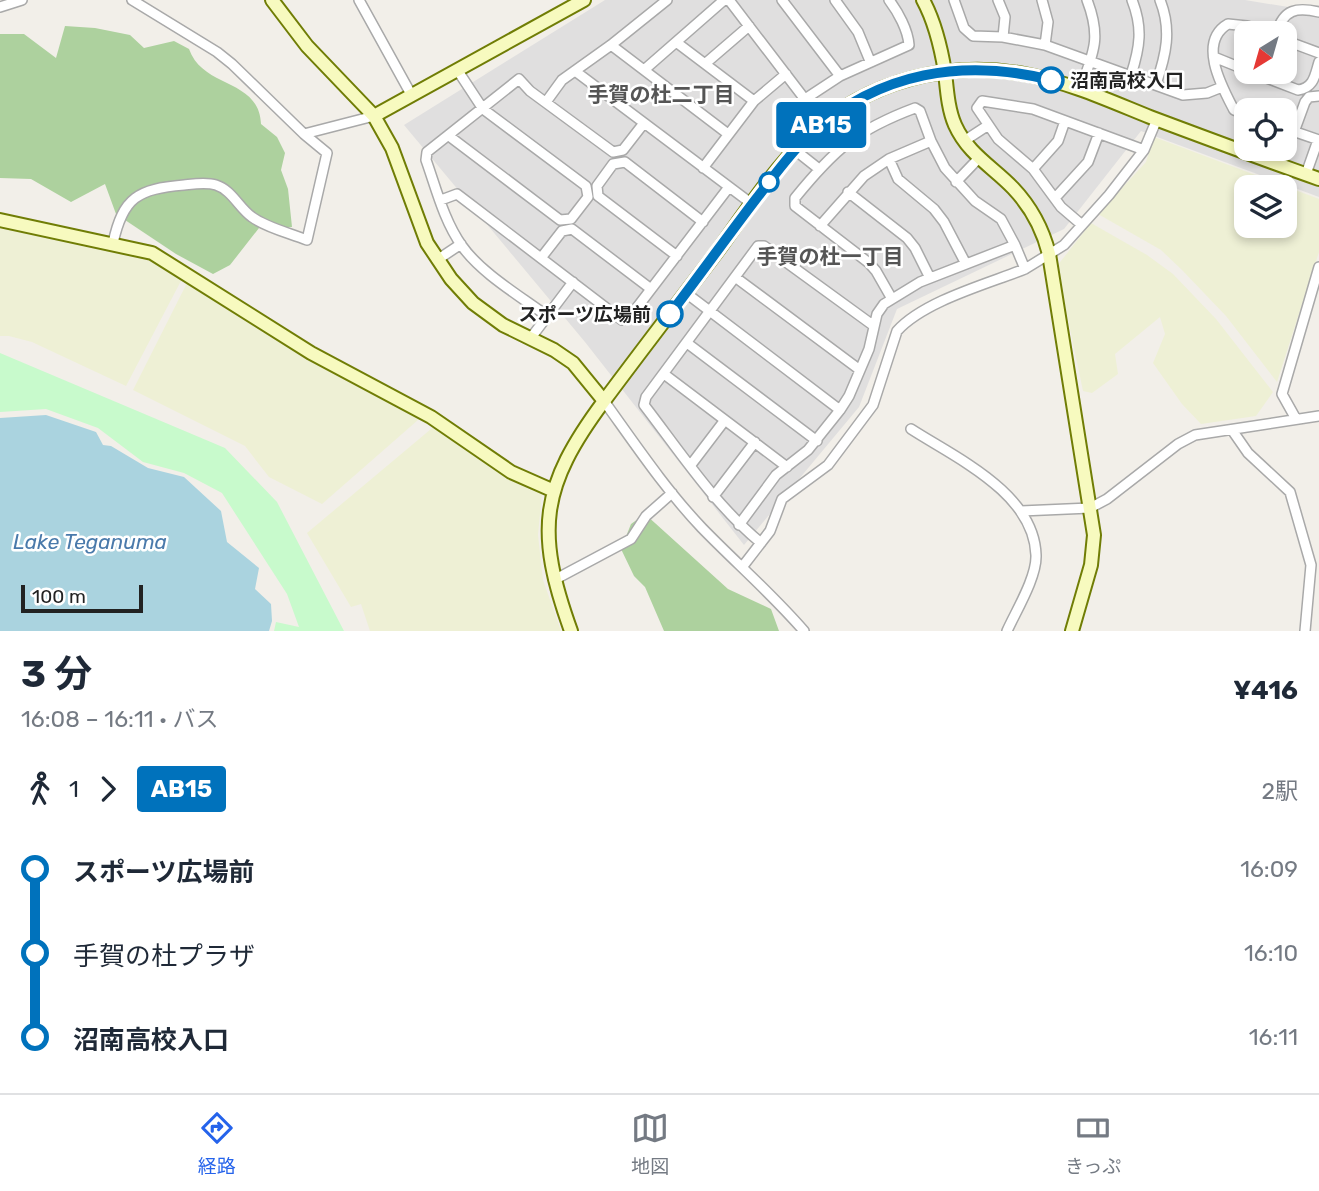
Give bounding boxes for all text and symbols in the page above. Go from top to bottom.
north arrow [1234,21,1297,84]
map controls [1234,21,1297,238]
marker: 沼南高校入口 [1038,67,1064,93]
place label: 沼南高校入口 [1070,69,1184,92]
district label: 手賀の杜二丁目 [588,82,735,107]
button: locate [1234,98,1297,161]
line badge: AB15 [772,102,870,148]
text: AB15 [790,111,852,139]
unlabelled marker [759,172,779,192]
button: layers [1234,175,1297,238]
district label: 手賀の杜一丁目 [757,244,904,269]
marker: スポーツ広場前 [657,301,683,327]
place label: スポーツ広場前 [518,303,651,326]
water label: Lake Teganuma [13,529,167,554]
scale bar [21,582,144,614]
text: 100 m [32,585,86,608]
text: 3 分 [21,651,92,697]
text: ¥416 [1233,675,1298,706]
text: 16:08 – 16:11 · バス [21,705,218,733]
icon: walk [21,770,59,808]
icon: forward [89,770,127,808]
text: 1 [69,775,79,803]
text: AB15 [151,775,212,803]
text: 2駅 [1261,777,1298,805]
text: 16:09 [1240,855,1298,883]
text: スポーツ広場前 [73,857,254,888]
text: 16:10 [1244,939,1298,967]
text: 手賀の杜プラザ [73,941,255,972]
text: 16:11 [1249,1023,1298,1051]
text: 沼南高校入口 [73,1025,229,1056]
tab: 経路 [198,1109,236,1178]
tab: 地図 [631,1109,669,1178]
tab: きっぷ [1065,1109,1121,1178]

